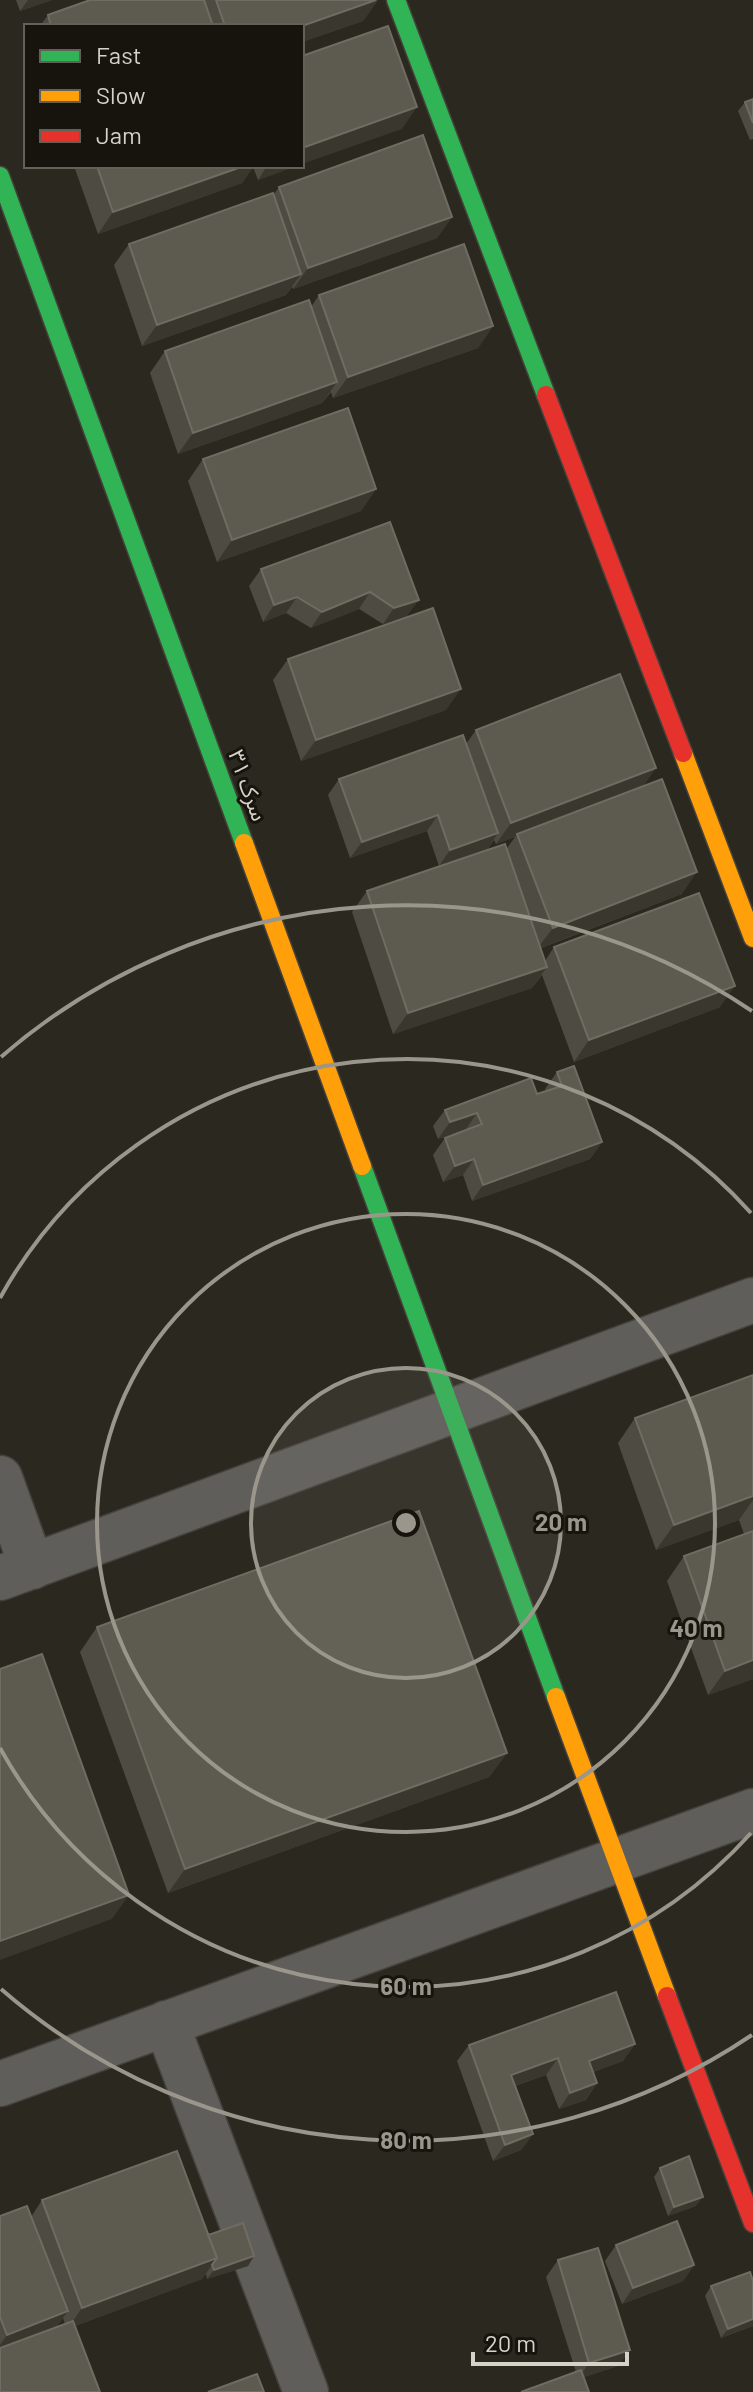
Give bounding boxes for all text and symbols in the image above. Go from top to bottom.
legend [24,24,304,168]
text: Fast [96,40,141,69]
text: Slow [96,80,145,109]
text: Jam [96,120,142,149]
street label: سرک ۳۱ [223,746,274,825]
text: 20 m [535,1507,587,1536]
centre of rings [392,1509,420,1537]
text: 40 m [669,1613,723,1642]
text: 60 m [380,1971,432,2000]
text: 80 m [380,2125,432,2154]
scale bar [473,2316,627,2366]
text: 20 m [485,2328,536,2357]

